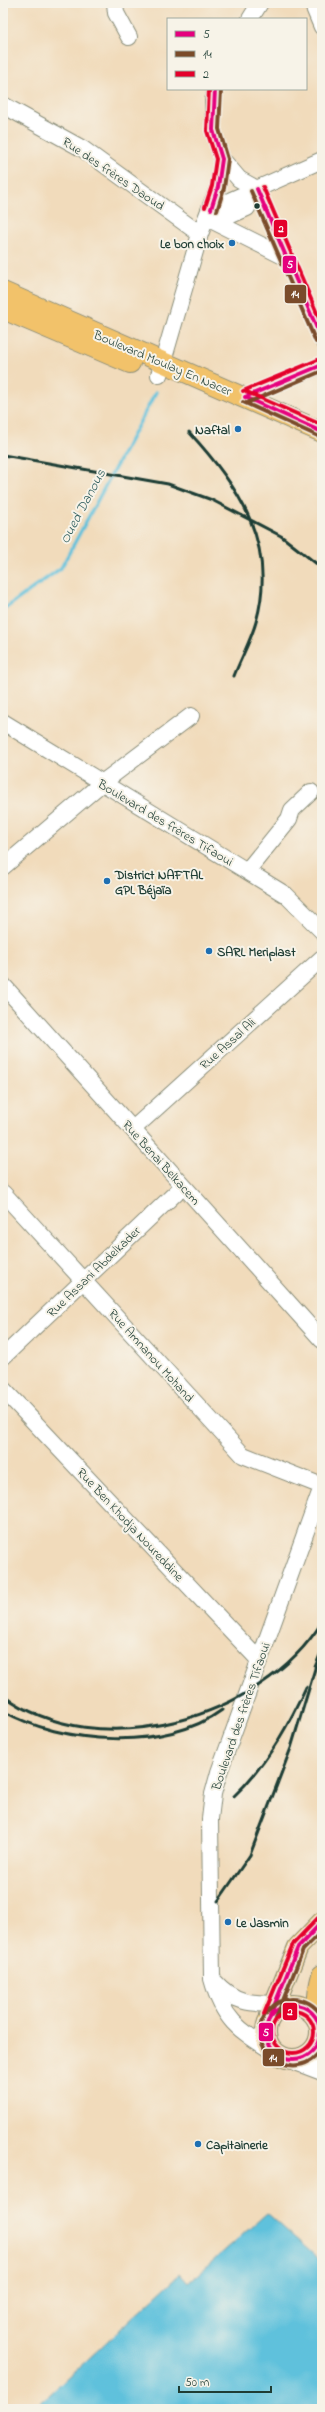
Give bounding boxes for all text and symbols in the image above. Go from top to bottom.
legend [167,18,307,90]
text: 5 [203,26,210,44]
text: 14 [203,46,212,64]
text: 2 [203,66,209,84]
street label: Rue des frères Daoud [58,133,169,216]
unlabelled marker [252,201,262,211]
line badge: 2 [273,219,288,238]
text: 2 [277,221,284,237]
place label: Le bon choix [160,235,224,254]
marker: Le bon choix [227,238,237,248]
line badge: 5 [282,255,297,274]
text: 5 [287,257,294,273]
line badge: 14 [284,284,307,304]
text: 14 [291,287,299,303]
street label: Boulevard Moulay En Nacer [89,325,235,402]
place label: Naftal [195,421,230,440]
marker: Naftal [233,424,243,434]
water label: Oued Danous [55,465,112,548]
street label: Boulevard des frères Tifaoui [93,775,237,871]
place label: District NAFTAL GPL Béjaïa [114,866,204,900]
marker: District NAFTAL GPL Béjaïa [102,876,112,886]
place label: SARL Meriplast [217,943,296,962]
marker: SARL Meriplast [204,946,214,956]
street label: Rue Assal Ali [196,1014,260,1075]
street label: Rue Benai Belkacem [118,1116,204,1210]
street label: Rue Assani Abdelkader [43,1222,146,1322]
street label: Rue Amnanou Mohand [104,1305,199,1408]
street label: Rue Ben Khodja Noureddine [72,1464,188,1586]
street label: Boulevard des frères Tifaoui [207,1640,276,1794]
place label: Le Jasmin [236,1914,289,1933]
marker: Le Jasmin [223,1917,233,1927]
line badge: 2 [282,2002,298,2021]
text: 2 [286,2004,293,2020]
line badge: 5 [258,2022,274,2042]
text: 5 [263,2025,270,2041]
line badge: 14 [262,2048,285,2067]
text: 14 [269,2051,277,2067]
place label: Capitainerie [206,2136,269,2155]
marker: Capitainerie [193,2139,203,2149]
scale bar [179,2368,271,2394]
text: 50 m [185,2374,209,2392]

